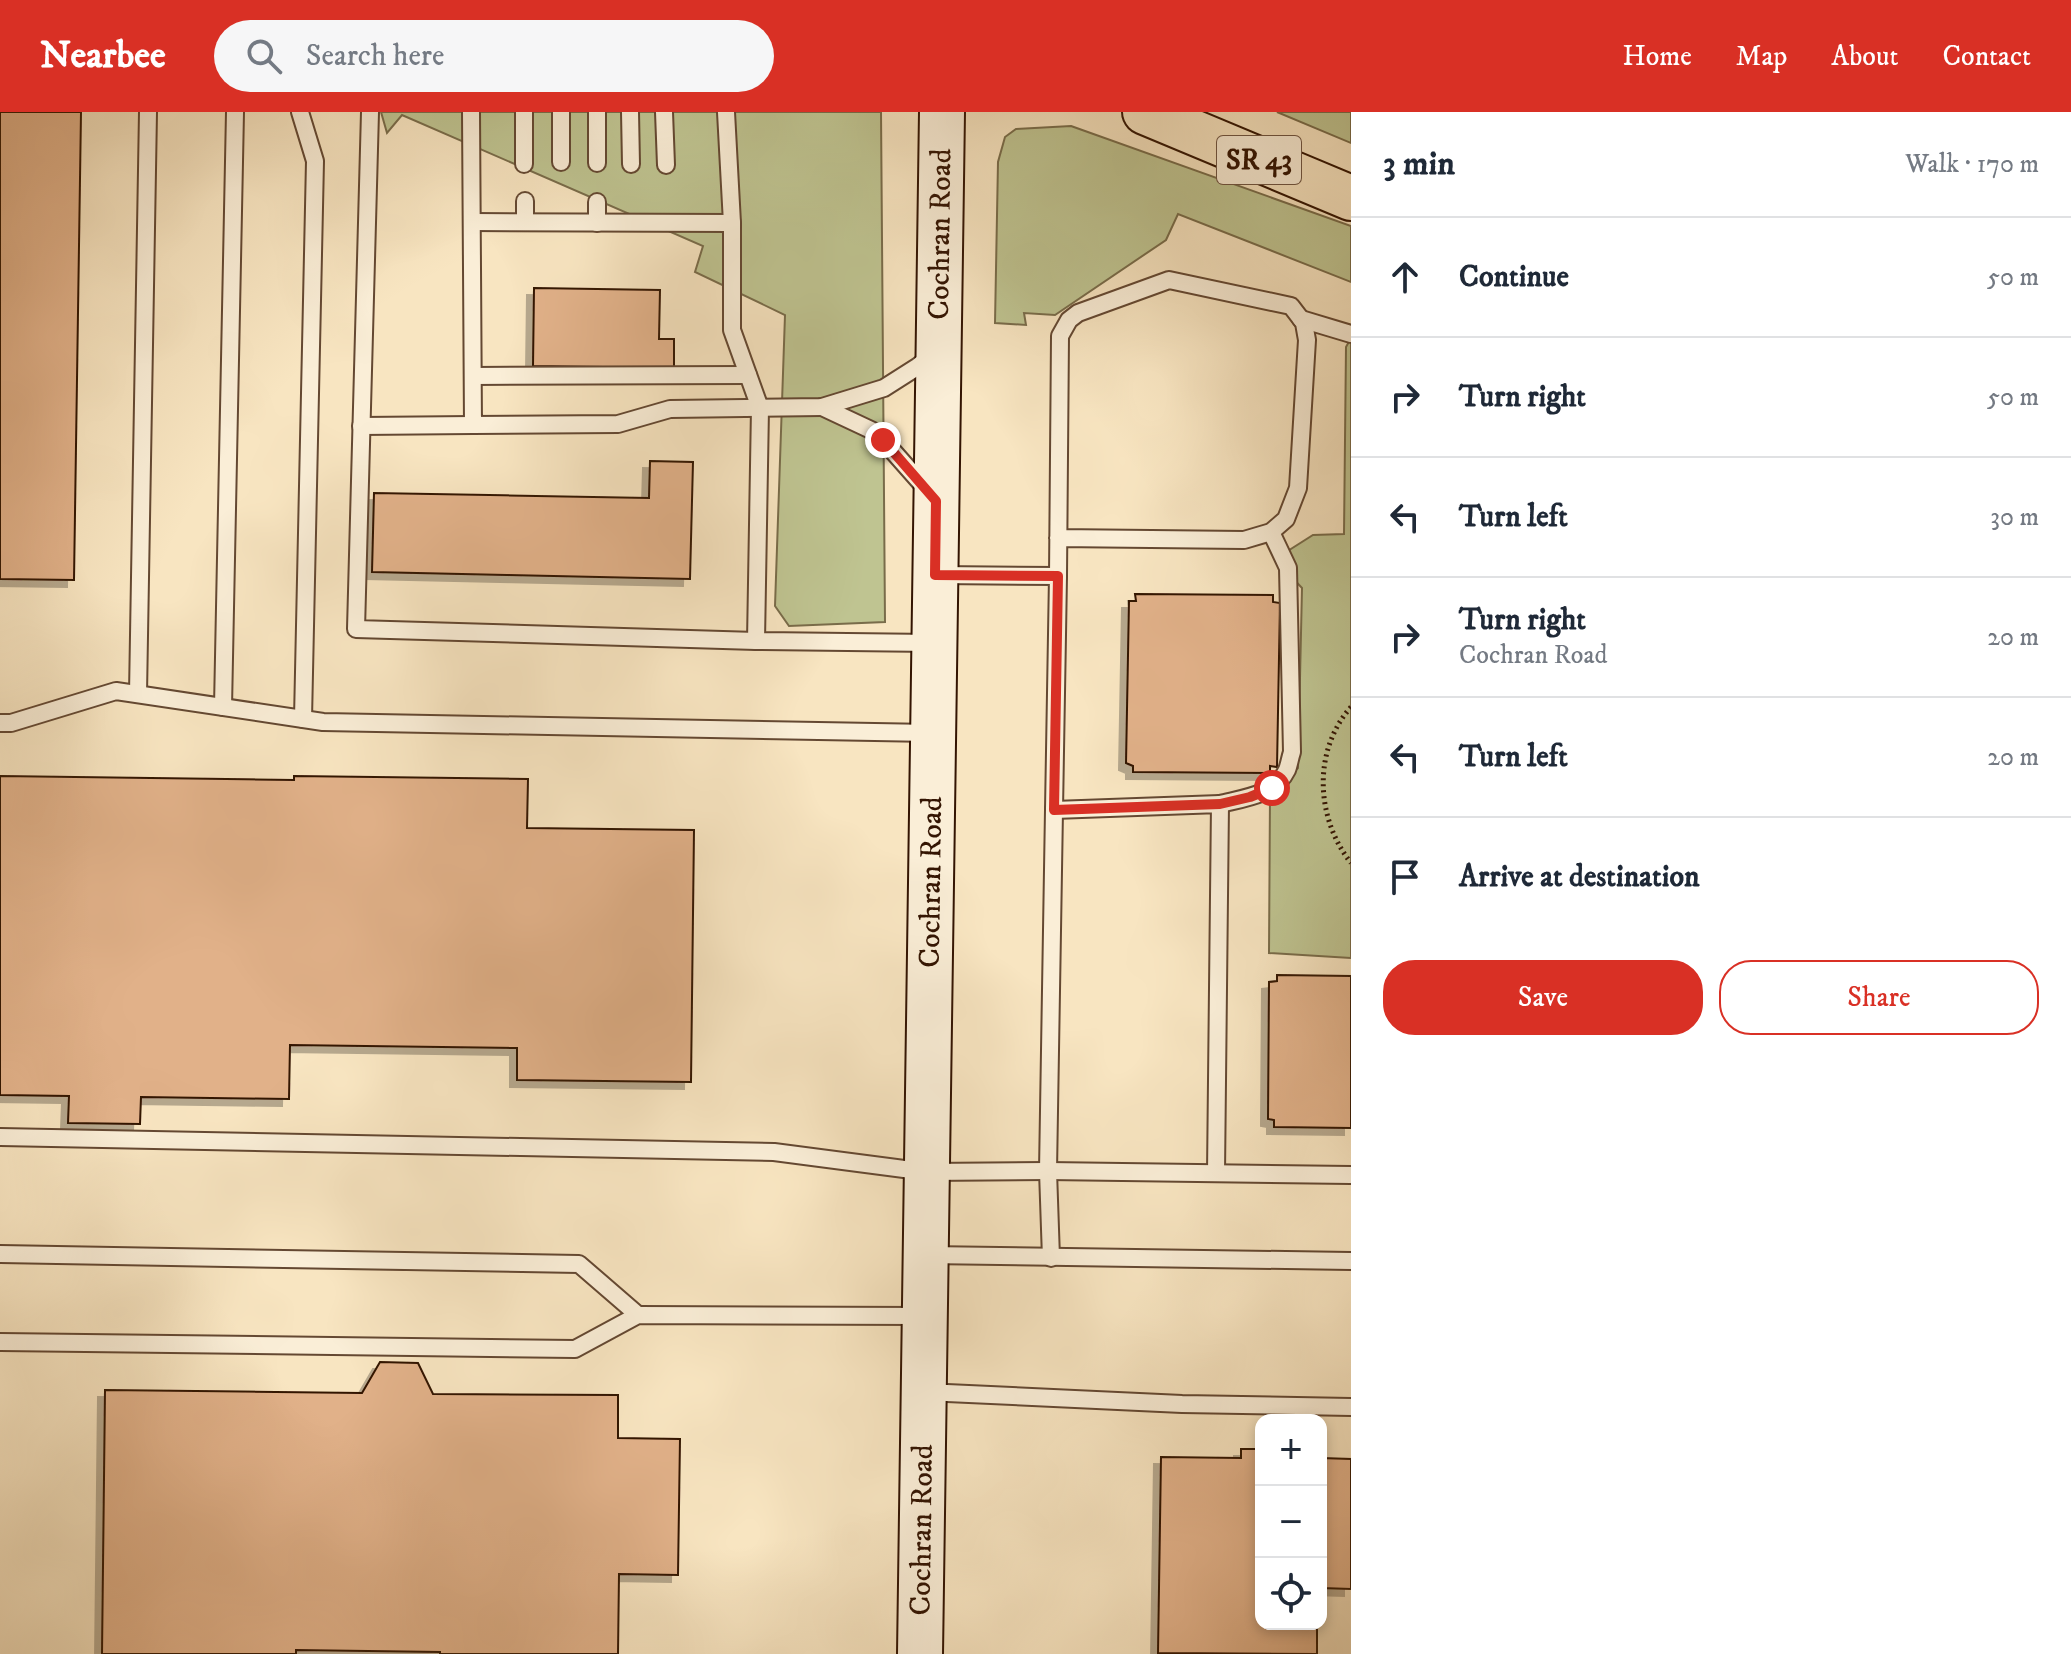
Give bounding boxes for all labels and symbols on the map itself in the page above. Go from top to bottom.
road number: SR 43 [1217,136,1301,184]
street label: Cochran Road [921,148,960,320]
route end [865,422,901,458]
route start [1254,770,1290,806]
street label: Cochran Road [911,796,951,968]
street label: Cochran Road [902,1444,941,1616]

